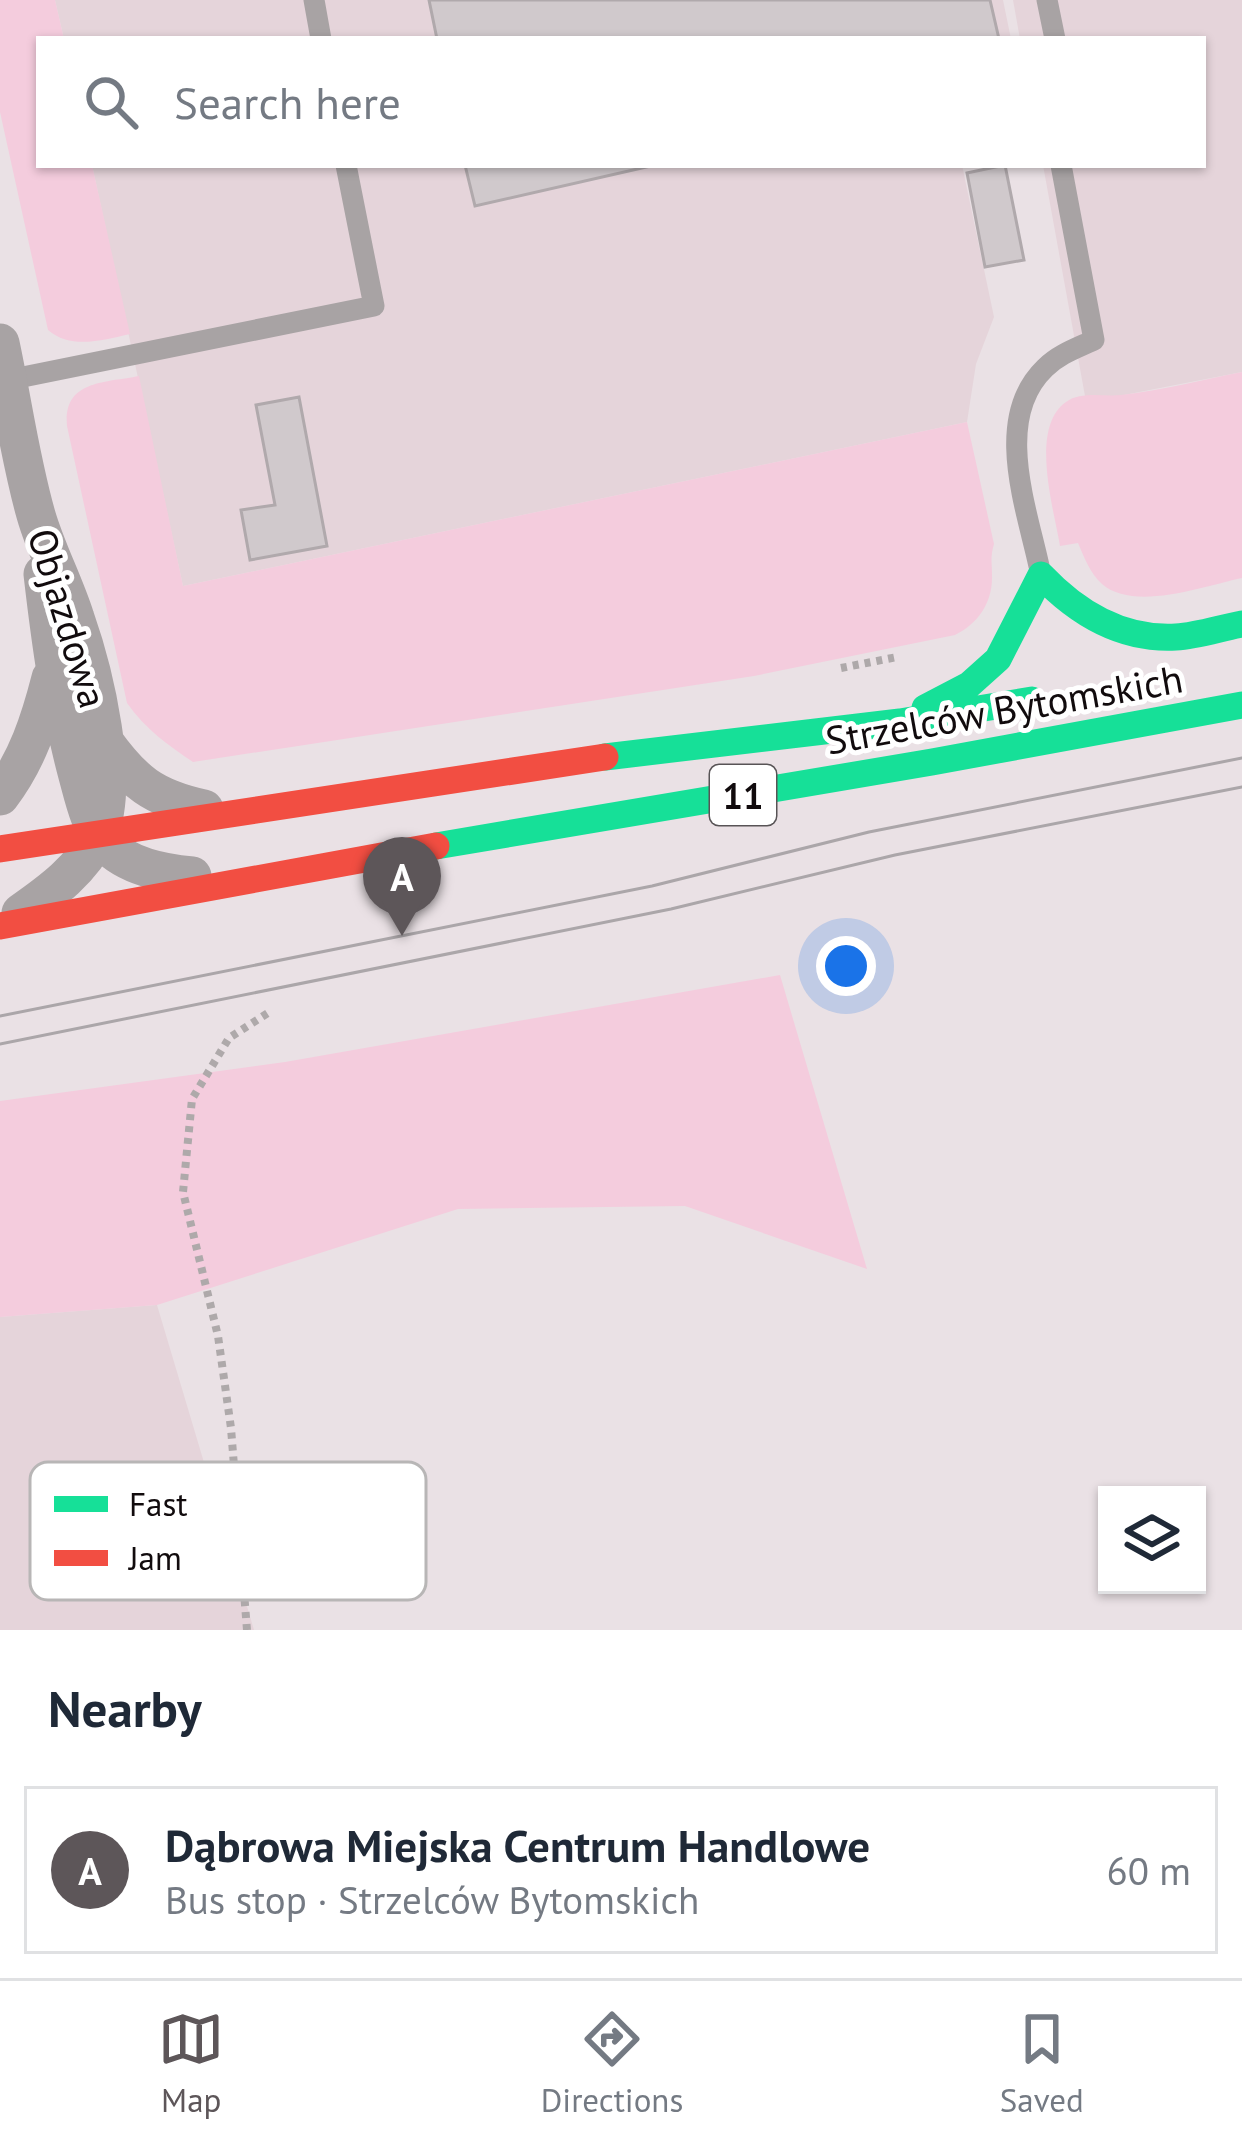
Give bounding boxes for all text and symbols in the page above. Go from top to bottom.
search box [36,36,1206,168]
icon: search [78,69,144,135]
text: Search here [174,73,401,131]
street label: Objazdowa [17,522,119,714]
street label: Strzelców Bytomskich [822,653,1186,765]
road number: 11 [710,765,776,825]
pin: A [363,837,441,936]
your location [816,936,876,996]
legend [30,1462,426,1600]
text: Fast [129,1482,188,1525]
map controls [1098,1486,1206,1594]
button: layers [1098,1486,1206,1594]
text: Jam [127,1536,182,1579]
text: Nearby [48,1675,202,1741]
text: Dąbrowa Miejska Centrum Handlowe [165,1816,870,1874]
text: A [78,1845,102,1896]
text: 60 m [1106,1845,1191,1896]
text: Bus stop · Strzelców Bytomskich [165,1874,699,1925]
tab: Map [158,2006,224,2121]
tab: Directions [541,2006,683,2121]
tab: Saved [1000,2006,1084,2121]

